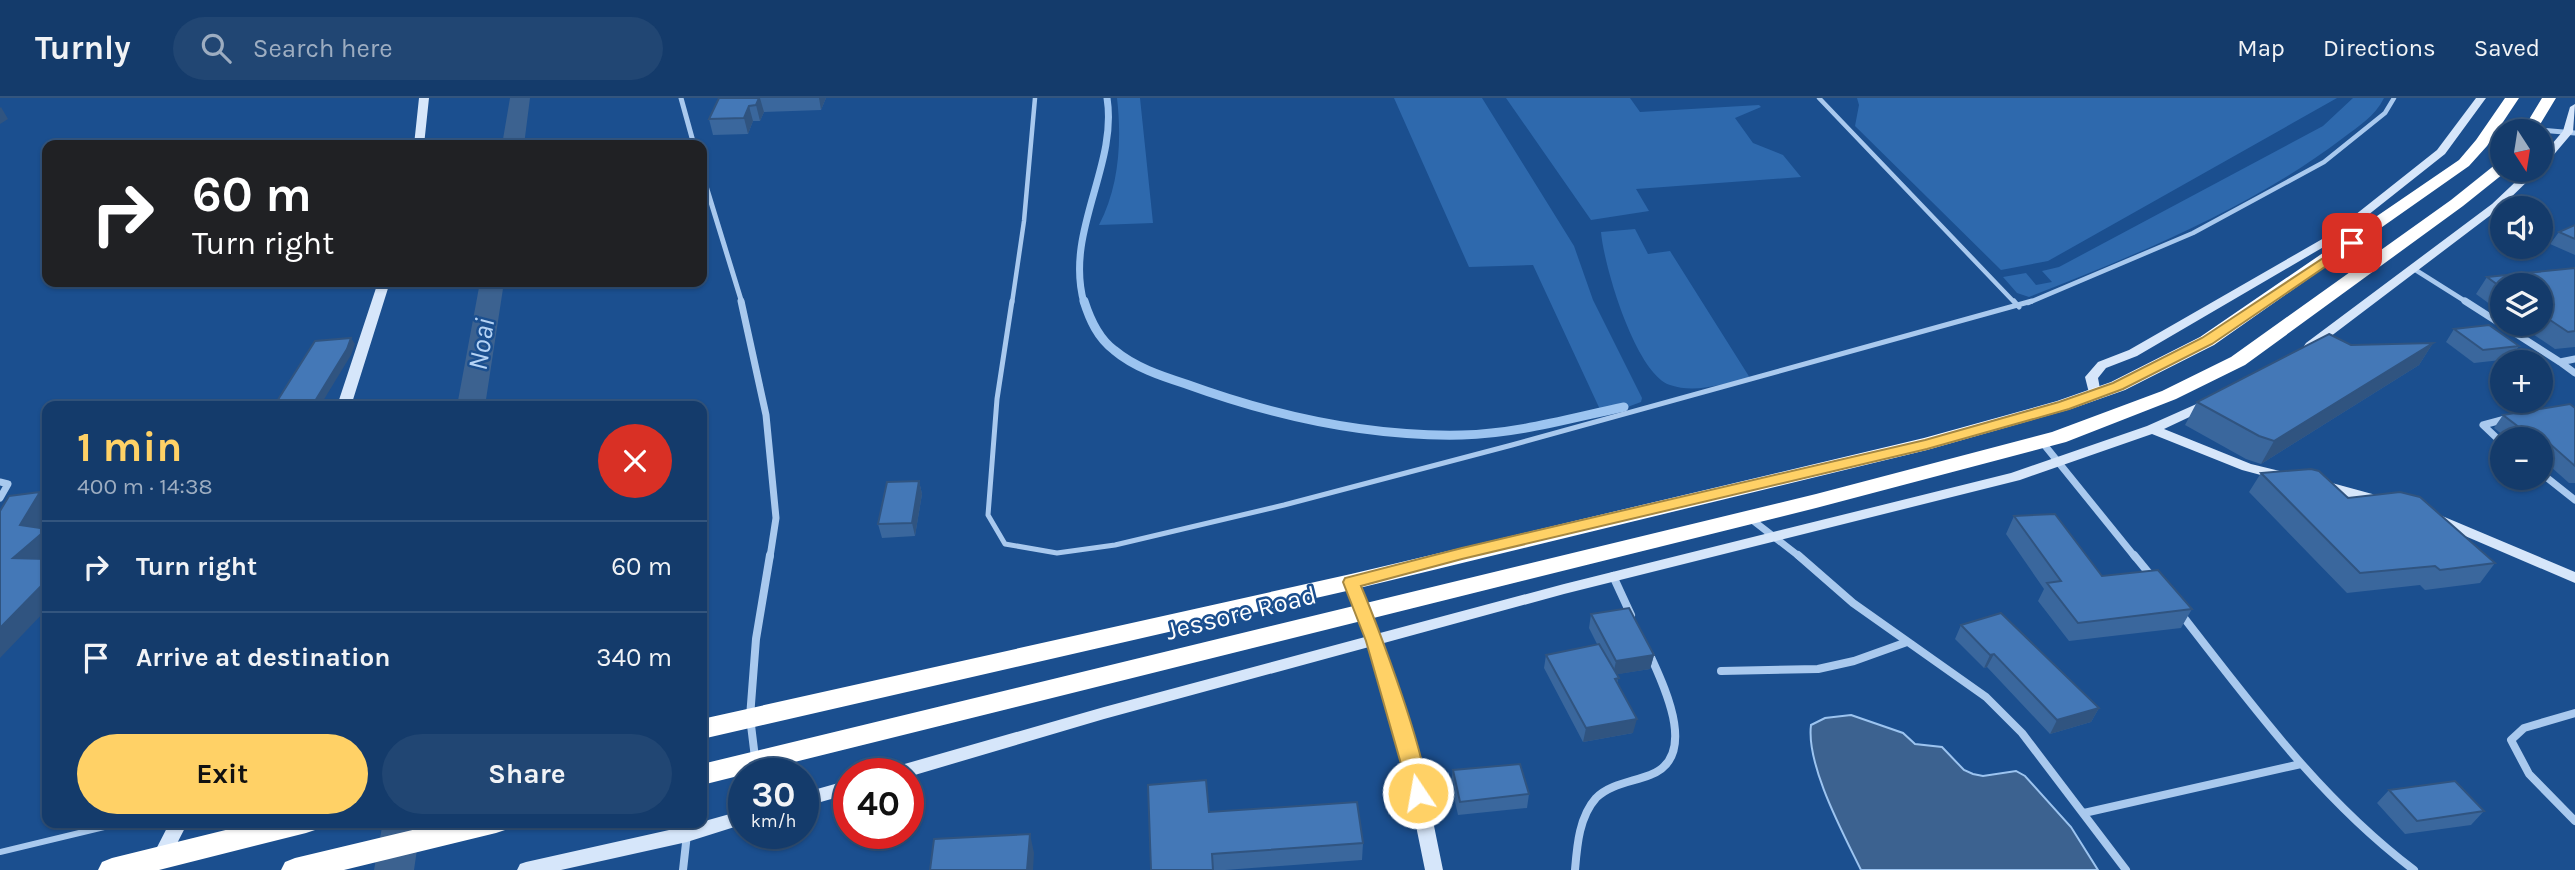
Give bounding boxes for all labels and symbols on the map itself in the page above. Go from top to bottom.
north arrow [2490,119,2553,182]
pin [2322,213,2382,273]
water label: Noai [461,315,501,373]
street label: Jessore Road [1162,579,1320,647]
position arrow [1381,756,1455,830]
speed limit sign: 40 [833,758,924,849]

